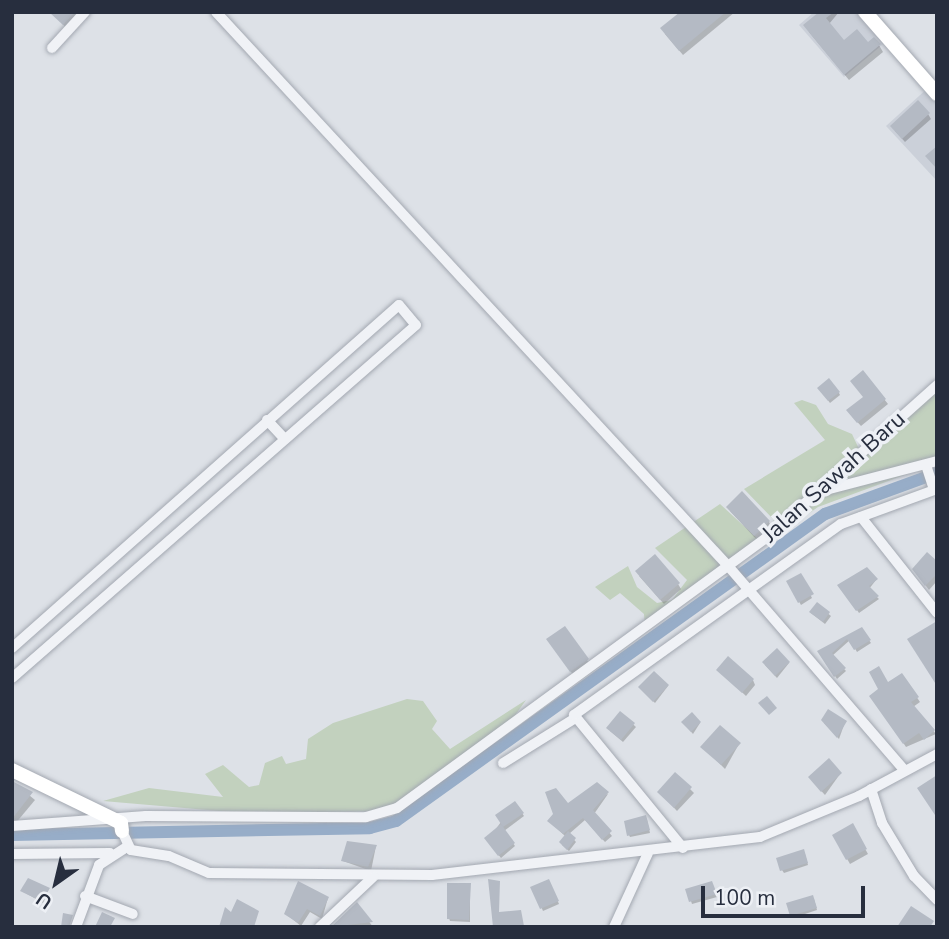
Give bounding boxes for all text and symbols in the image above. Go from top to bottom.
street label: Jalan Sawah Baru [757,406,911,548]
north arrow [21,848,91,918]
scale bar [704,872,869,916]
text: 100 m [714,884,775,912]
text: U [31,886,57,915]

